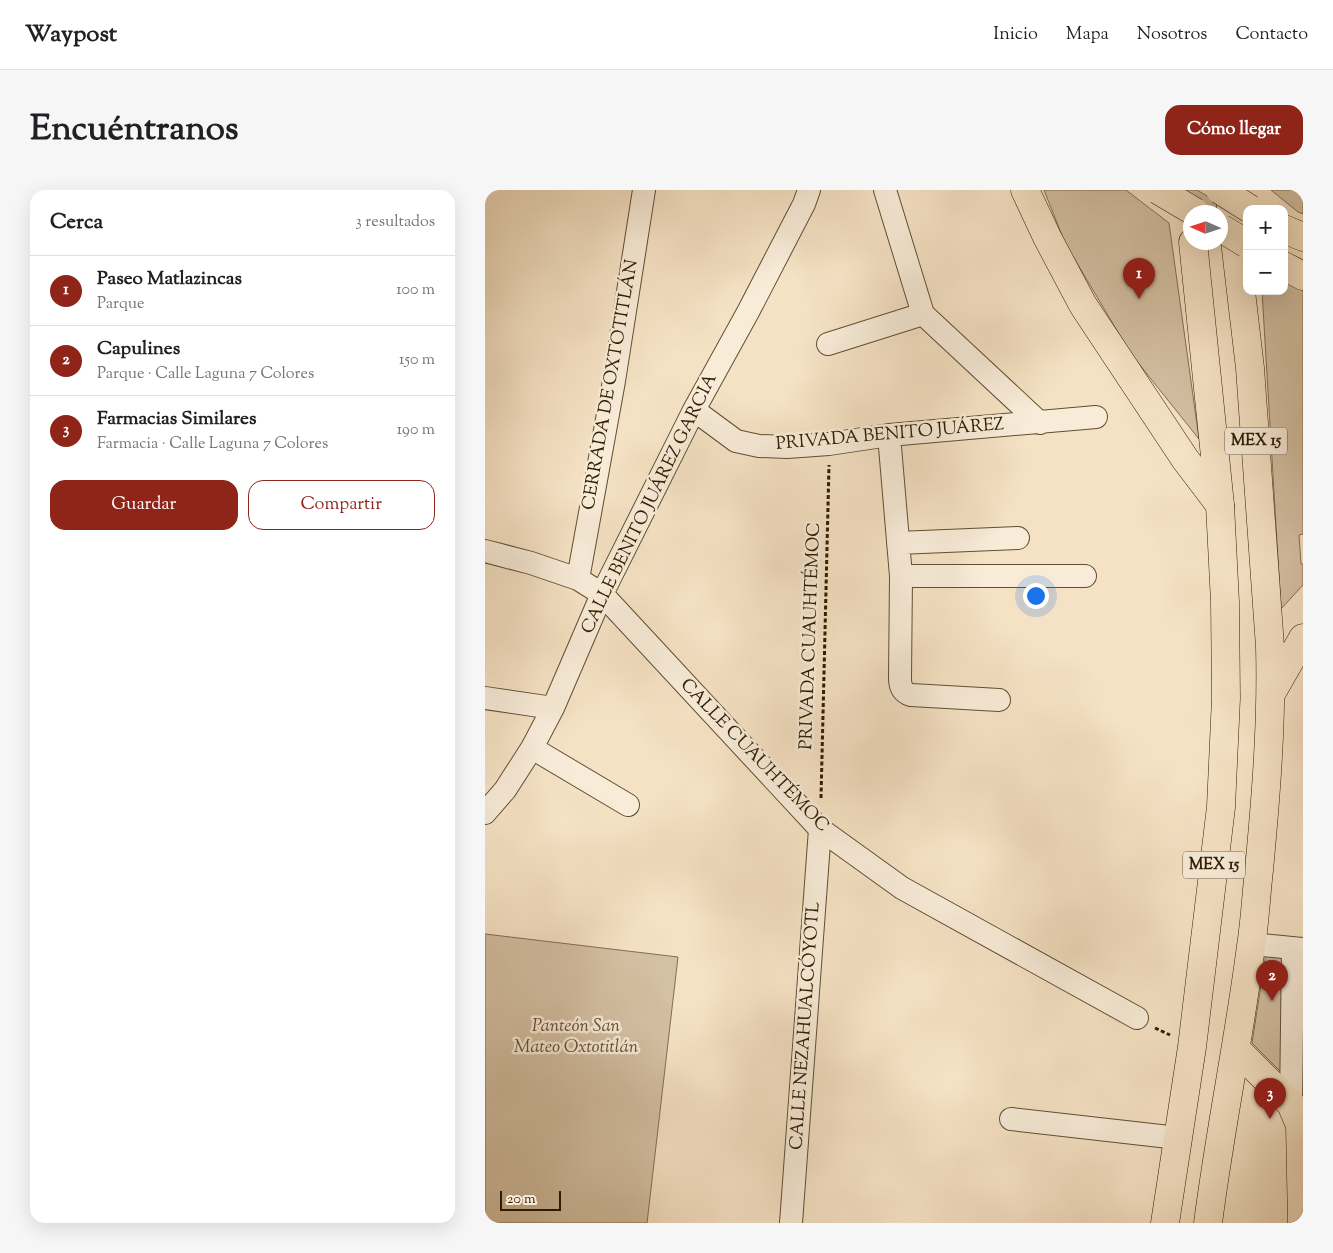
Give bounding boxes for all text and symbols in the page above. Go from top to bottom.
text: Waypost [25,18,117,52]
text: Inicio [993,22,1038,48]
text: Mapa [1066,22,1109,48]
text: Nosotros [1137,22,1207,48]
text: Contacto [1235,22,1308,48]
text: Encuéntranos [30,105,239,156]
button: Cómo llegar [1165,105,1303,155]
north arrow [1183,205,1228,250]
map controls [1243,205,1288,295]
button: + [1243,205,1288,250]
text: Cerca [50,208,103,238]
text: 3 resultados [355,211,435,234]
button: − [1243,250,1288,295]
street label: CERRADA DE OXTOTITLÁN [576,258,646,512]
pin: 1 [1123,258,1155,299]
text: Paseo Matlazincas [97,266,242,293]
text: 1 [63,279,69,302]
text: 100 m [396,279,435,302]
text: Parque [97,293,144,316]
text: Capulines [97,336,180,363]
text: 2 [62,349,70,372]
text: 150 m [399,349,435,372]
text: Parque · Calle Laguna 7 Colores [97,363,314,386]
street label: CALLE BENITO JUÁREZ GARCIA [575,369,725,639]
text: Farmacias Similares [97,406,256,433]
street label: PRIVADA BENITO JUÁREZ [775,412,1005,458]
text: 3 [63,419,69,442]
text: 190 m [397,419,435,442]
road number: MEX 15 [1225,428,1287,454]
text: Farmacia · Calle Laguna 7 Colores [97,433,328,456]
button: Guardar [50,480,238,530]
button: Compartir [248,480,435,530]
street label: PRIVADA CUAUHTÉMOC [794,522,828,750]
your location [1023,583,1049,609]
street label: CALLE CUAUHTÉMOC [673,673,835,839]
road number: MEX 15 [1183,852,1245,878]
street label: CALLE NEZAHUALCÓYOTL [783,901,828,1151]
pin: 2 [1256,960,1288,1001]
park label: Panteón San Mateo Oxtotitlán [514,1014,639,1061]
pin: 3 [1254,1078,1286,1119]
scale bar [500,1188,561,1211]
text: 20 m [507,1190,536,1210]

